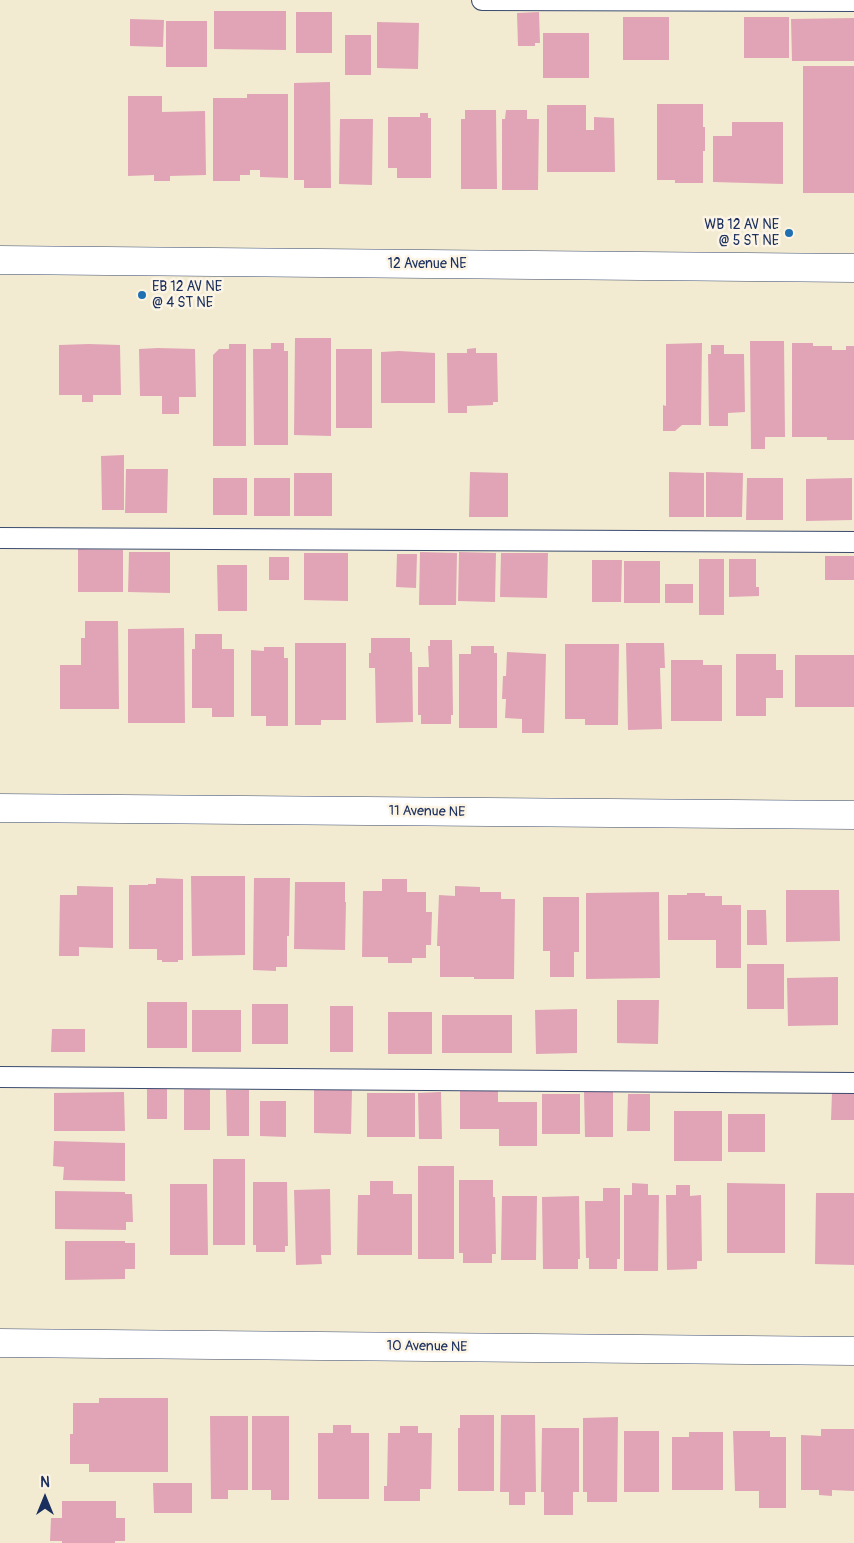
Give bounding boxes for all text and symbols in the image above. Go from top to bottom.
place label: WB 12 AV NE @ 5 ST NE [704,217,779,250]
marker: WB 12 AV NE @ 5 ST NE [783,227,795,239]
street label: 12 Avenue NE [387,256,467,272]
place label: EB 12 AV NE @ 4 ST NE [152,279,222,312]
marker: EB 12 AV NE @ 4 ST NE [136,289,148,301]
street label: 11 Avenue NE [388,803,466,821]
street label: 10 Avenue NE [386,1338,468,1356]
north arrow [20,1473,70,1523]
text: N [40,1474,50,1491]

